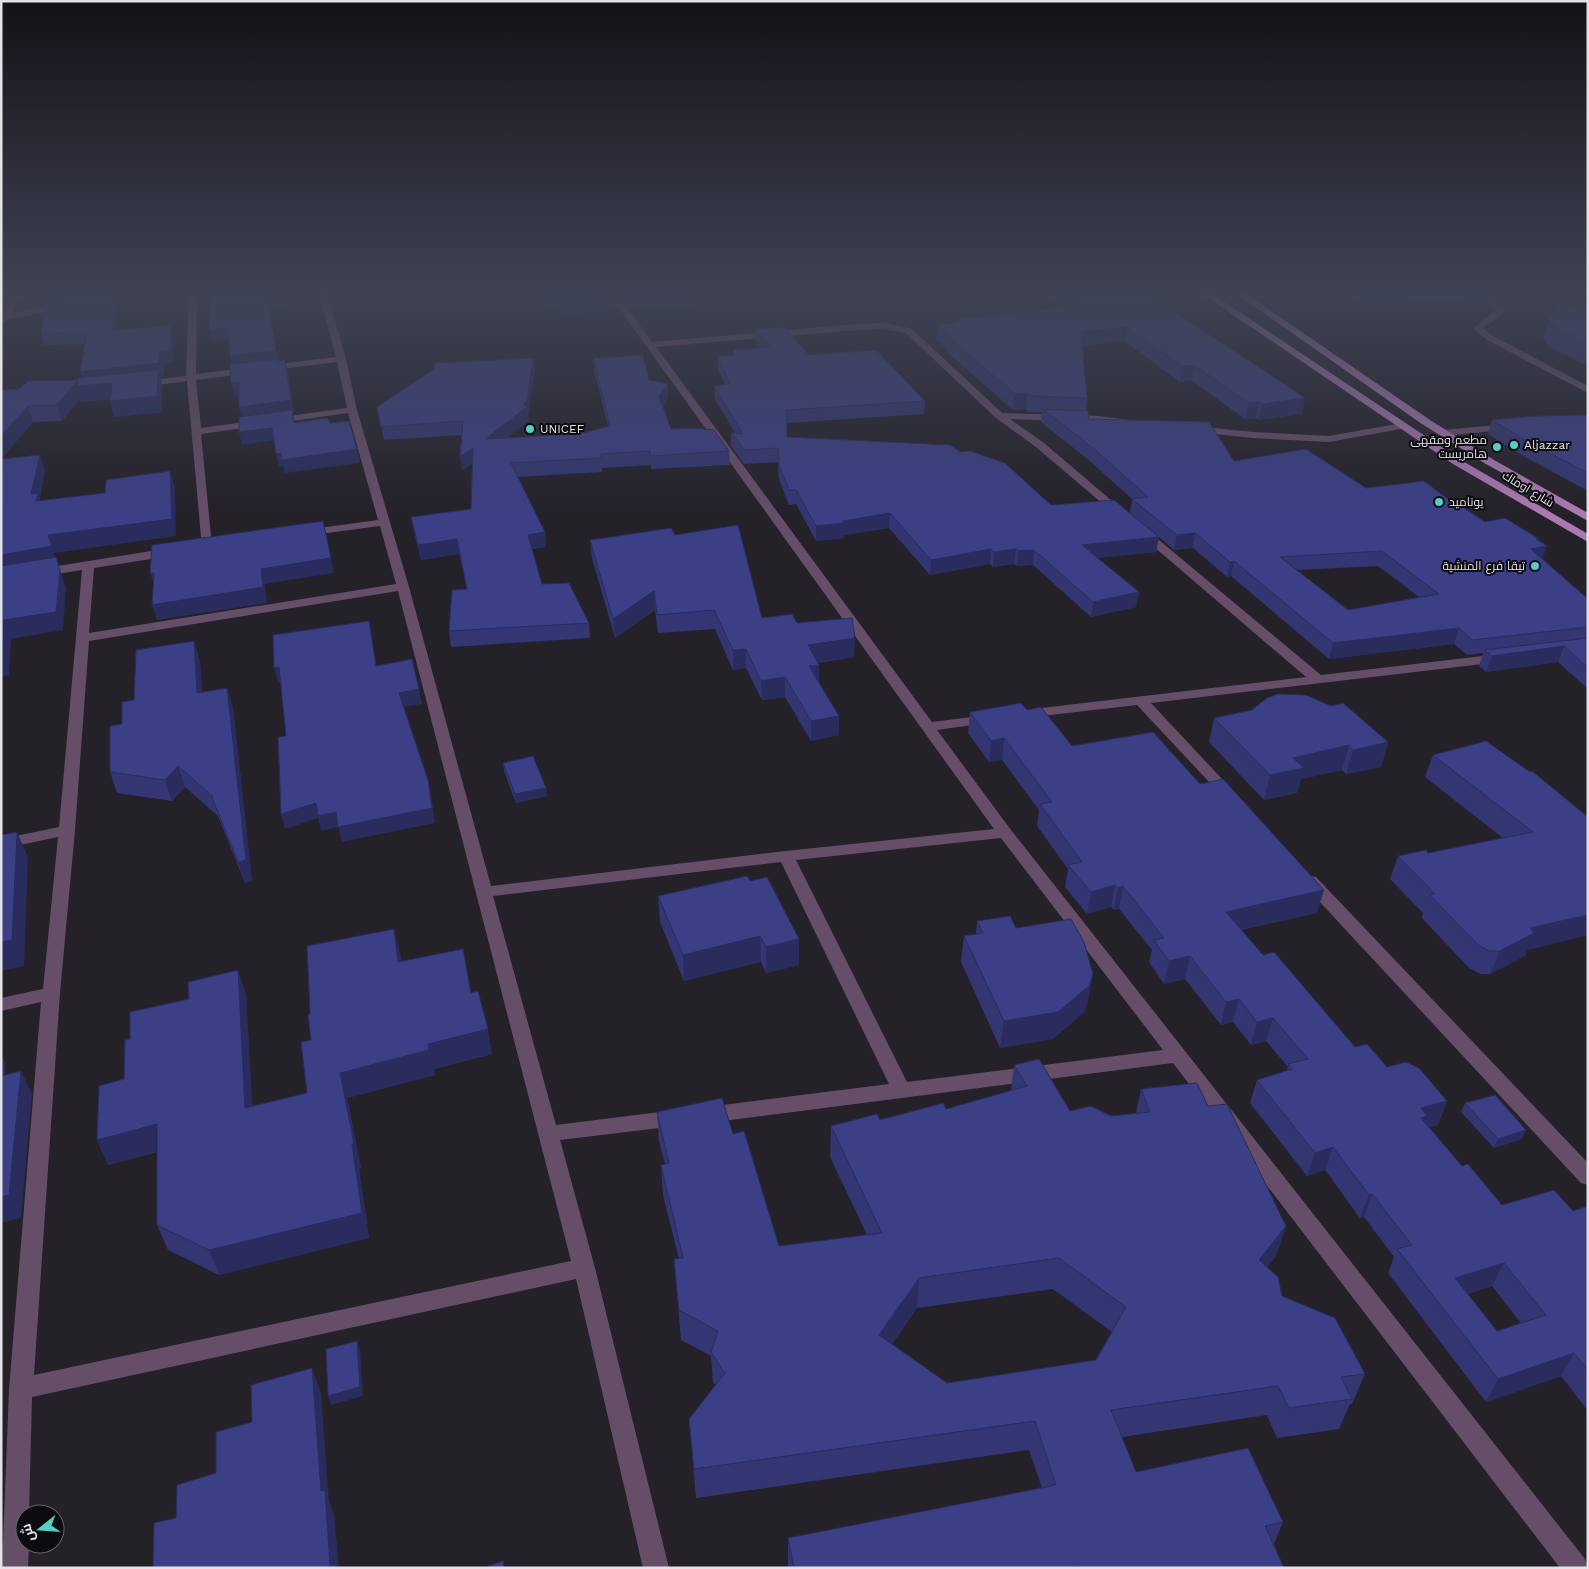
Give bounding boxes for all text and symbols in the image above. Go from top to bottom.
place label: UNICEF [540,422,584,436]
marker: UNICEF [524,423,536,435]
place label: مطعم ومقهى هامريست [1410,433,1487,461]
place label: Aljazzar [1524,438,1570,452]
marker: Aljazzar [1508,439,1520,451]
marker: مطعم ومقهى هامريست [1491,441,1503,453]
street label: شارع اوماك [1499,468,1556,511]
place label: يوناميد [1449,495,1484,509]
marker: يوناميد [1433,496,1445,508]
place label: تيقا فرع المنشية [1442,559,1526,574]
marker: تيقا فرع المنشية [1529,560,1541,572]
north arrow [15,1504,65,1554]
text: ش [17,1522,39,1544]

